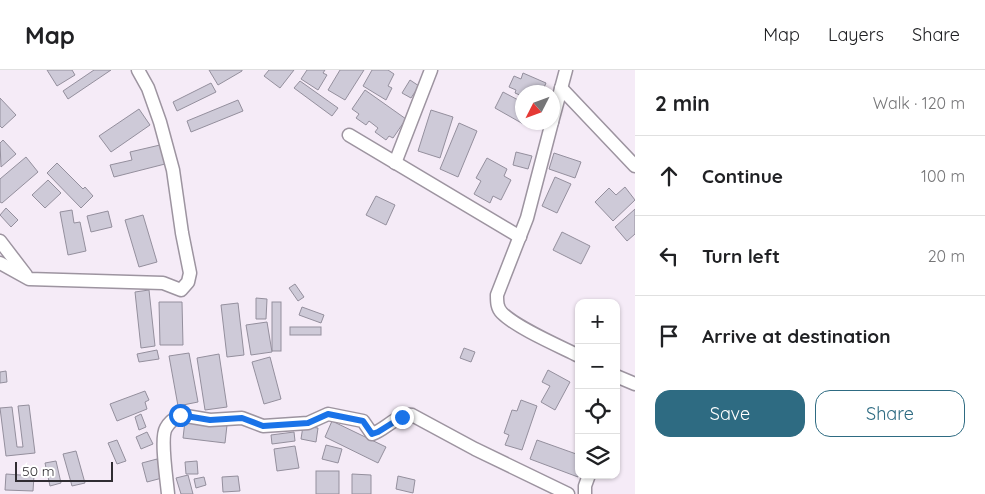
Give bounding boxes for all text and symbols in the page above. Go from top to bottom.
text: Map [25,20,75,50]
text: Map [763,23,800,46]
text: Layers [828,23,884,46]
text: Share [912,23,960,46]
north arrow [515,85,560,130]
text: 2 min [655,90,710,116]
text: Walk · 120 m [873,93,965,113]
icon: ahead [655,162,683,190]
text: Continue [702,164,783,188]
text: 100 m [921,166,965,186]
icon: left [655,242,683,270]
text: Turn left [702,244,780,268]
text: 20 m [928,246,965,266]
map controls [575,299,620,479]
button: + [575,299,620,344]
icon: arrive [655,322,683,350]
text: Arrive at destination [702,324,891,348]
button: − [575,344,620,389]
button: locate [575,389,620,434]
button: Save [655,390,805,437]
button: Share [815,390,965,437]
route start [169,404,192,427]
route end [391,406,414,429]
button: layers [575,434,620,479]
scale bar [15,459,112,482]
text: 50 m [22,462,55,480]

